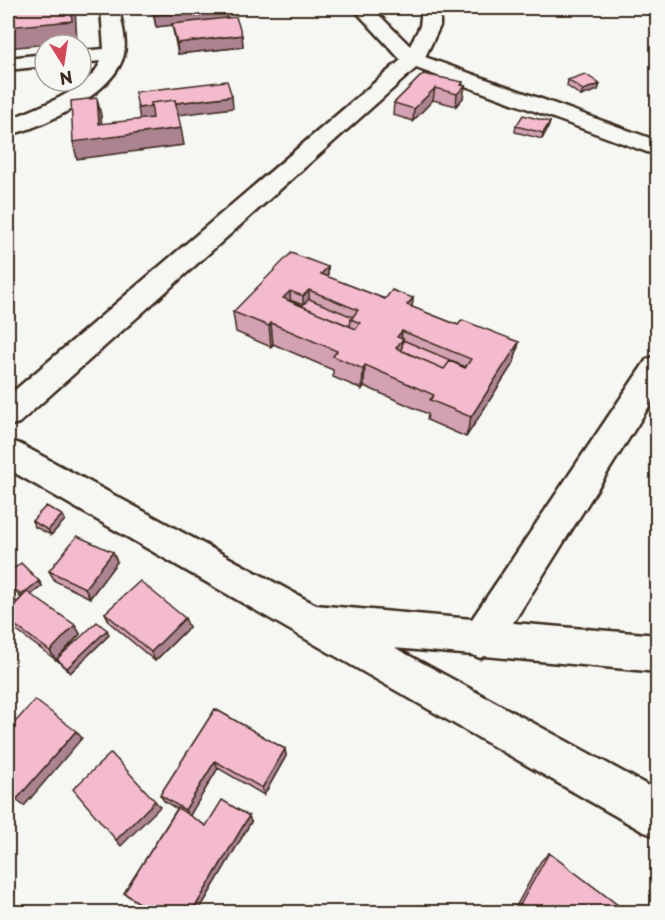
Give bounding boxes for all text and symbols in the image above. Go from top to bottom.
north arrow [33,33,93,93]
text: N [58,66,75,92]

